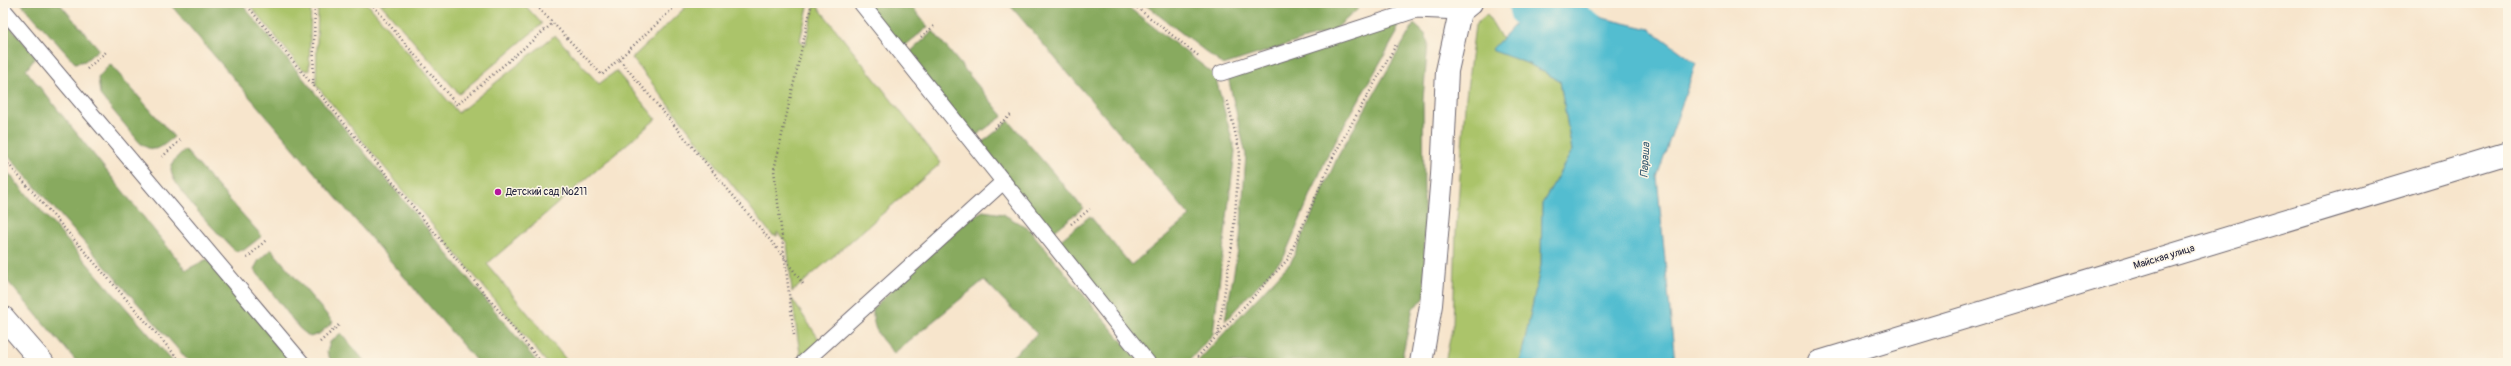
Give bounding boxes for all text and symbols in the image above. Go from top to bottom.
water label: Параша [1638,141,1652,178]
place label: Детский сад №211 [505,186,587,198]
marker: Детский сад №211 [493,187,503,197]
street label: Майская улица [2132,242,2196,272]

